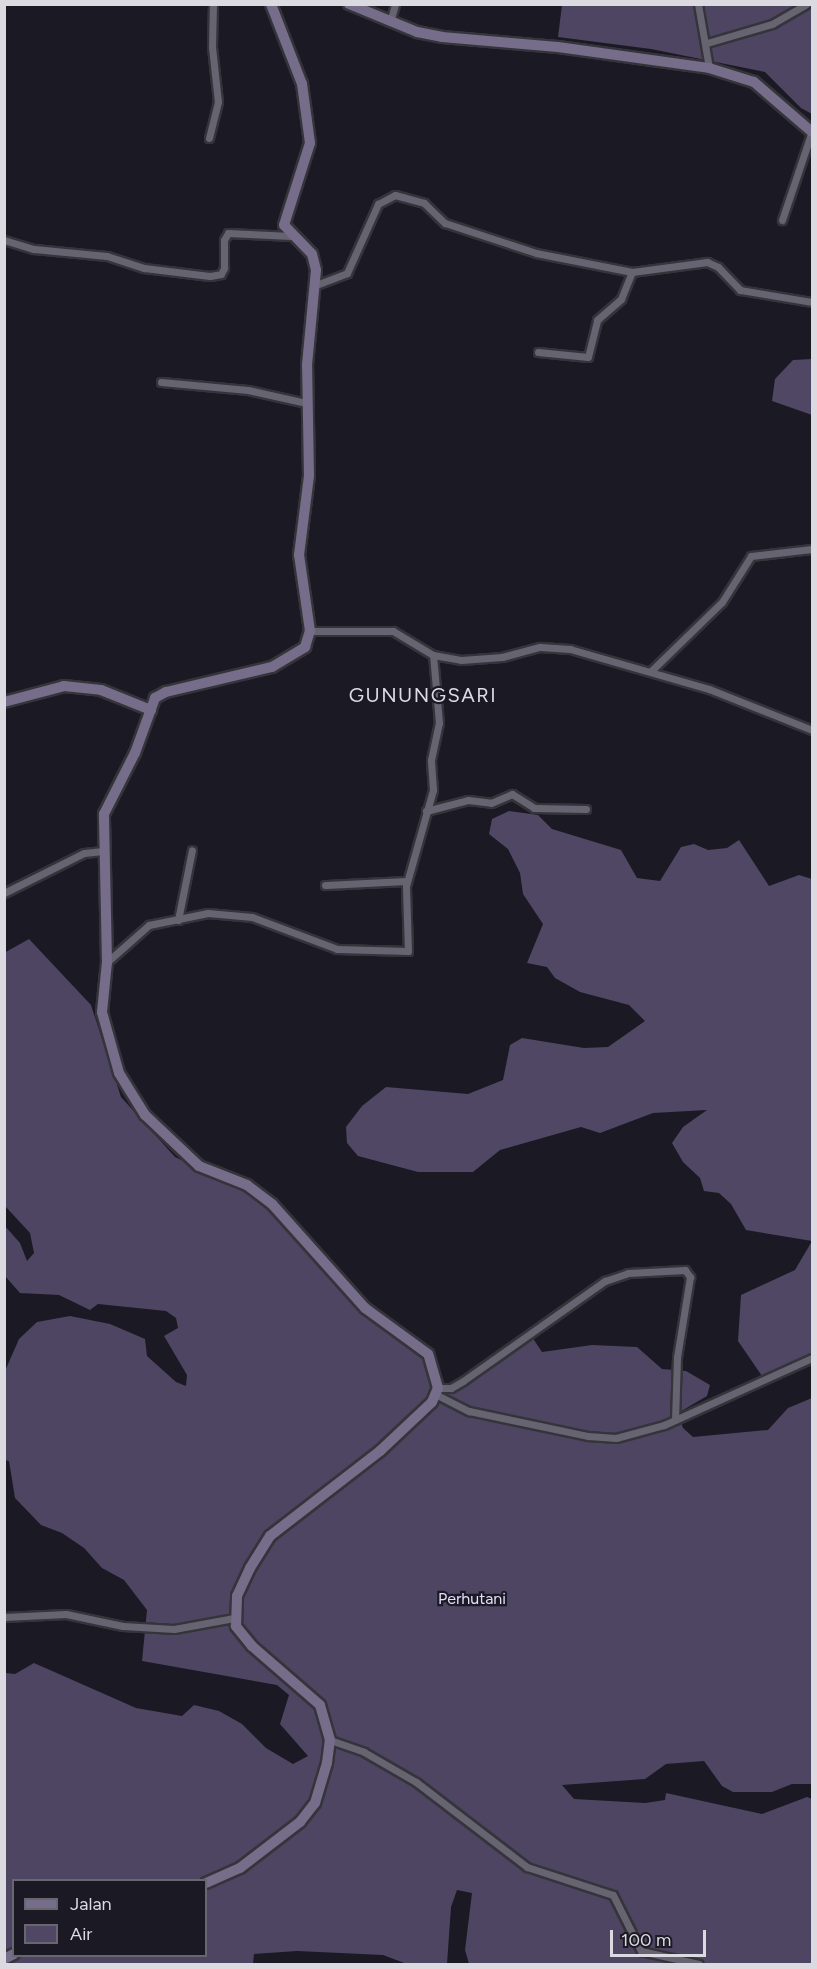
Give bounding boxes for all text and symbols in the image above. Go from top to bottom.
district label: GUNUNGSARI [349,683,497,707]
park label: Perhutani [438,1589,506,1609]
legend [12,1879,207,1957]
text: Jalan [70,1893,112,1915]
scale bar [613,1918,709,1956]
text: Air [70,1923,92,1945]
text: 100 m [621,1929,671,1951]

